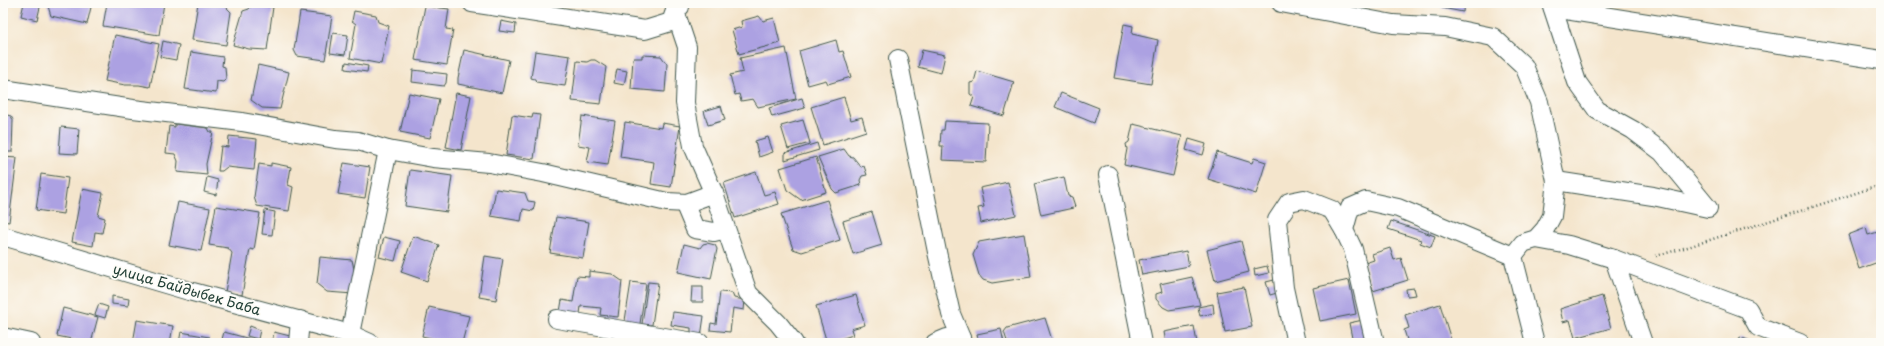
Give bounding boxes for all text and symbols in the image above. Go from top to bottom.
street label: улица Байдыбек Баба [111,258,264,320]

